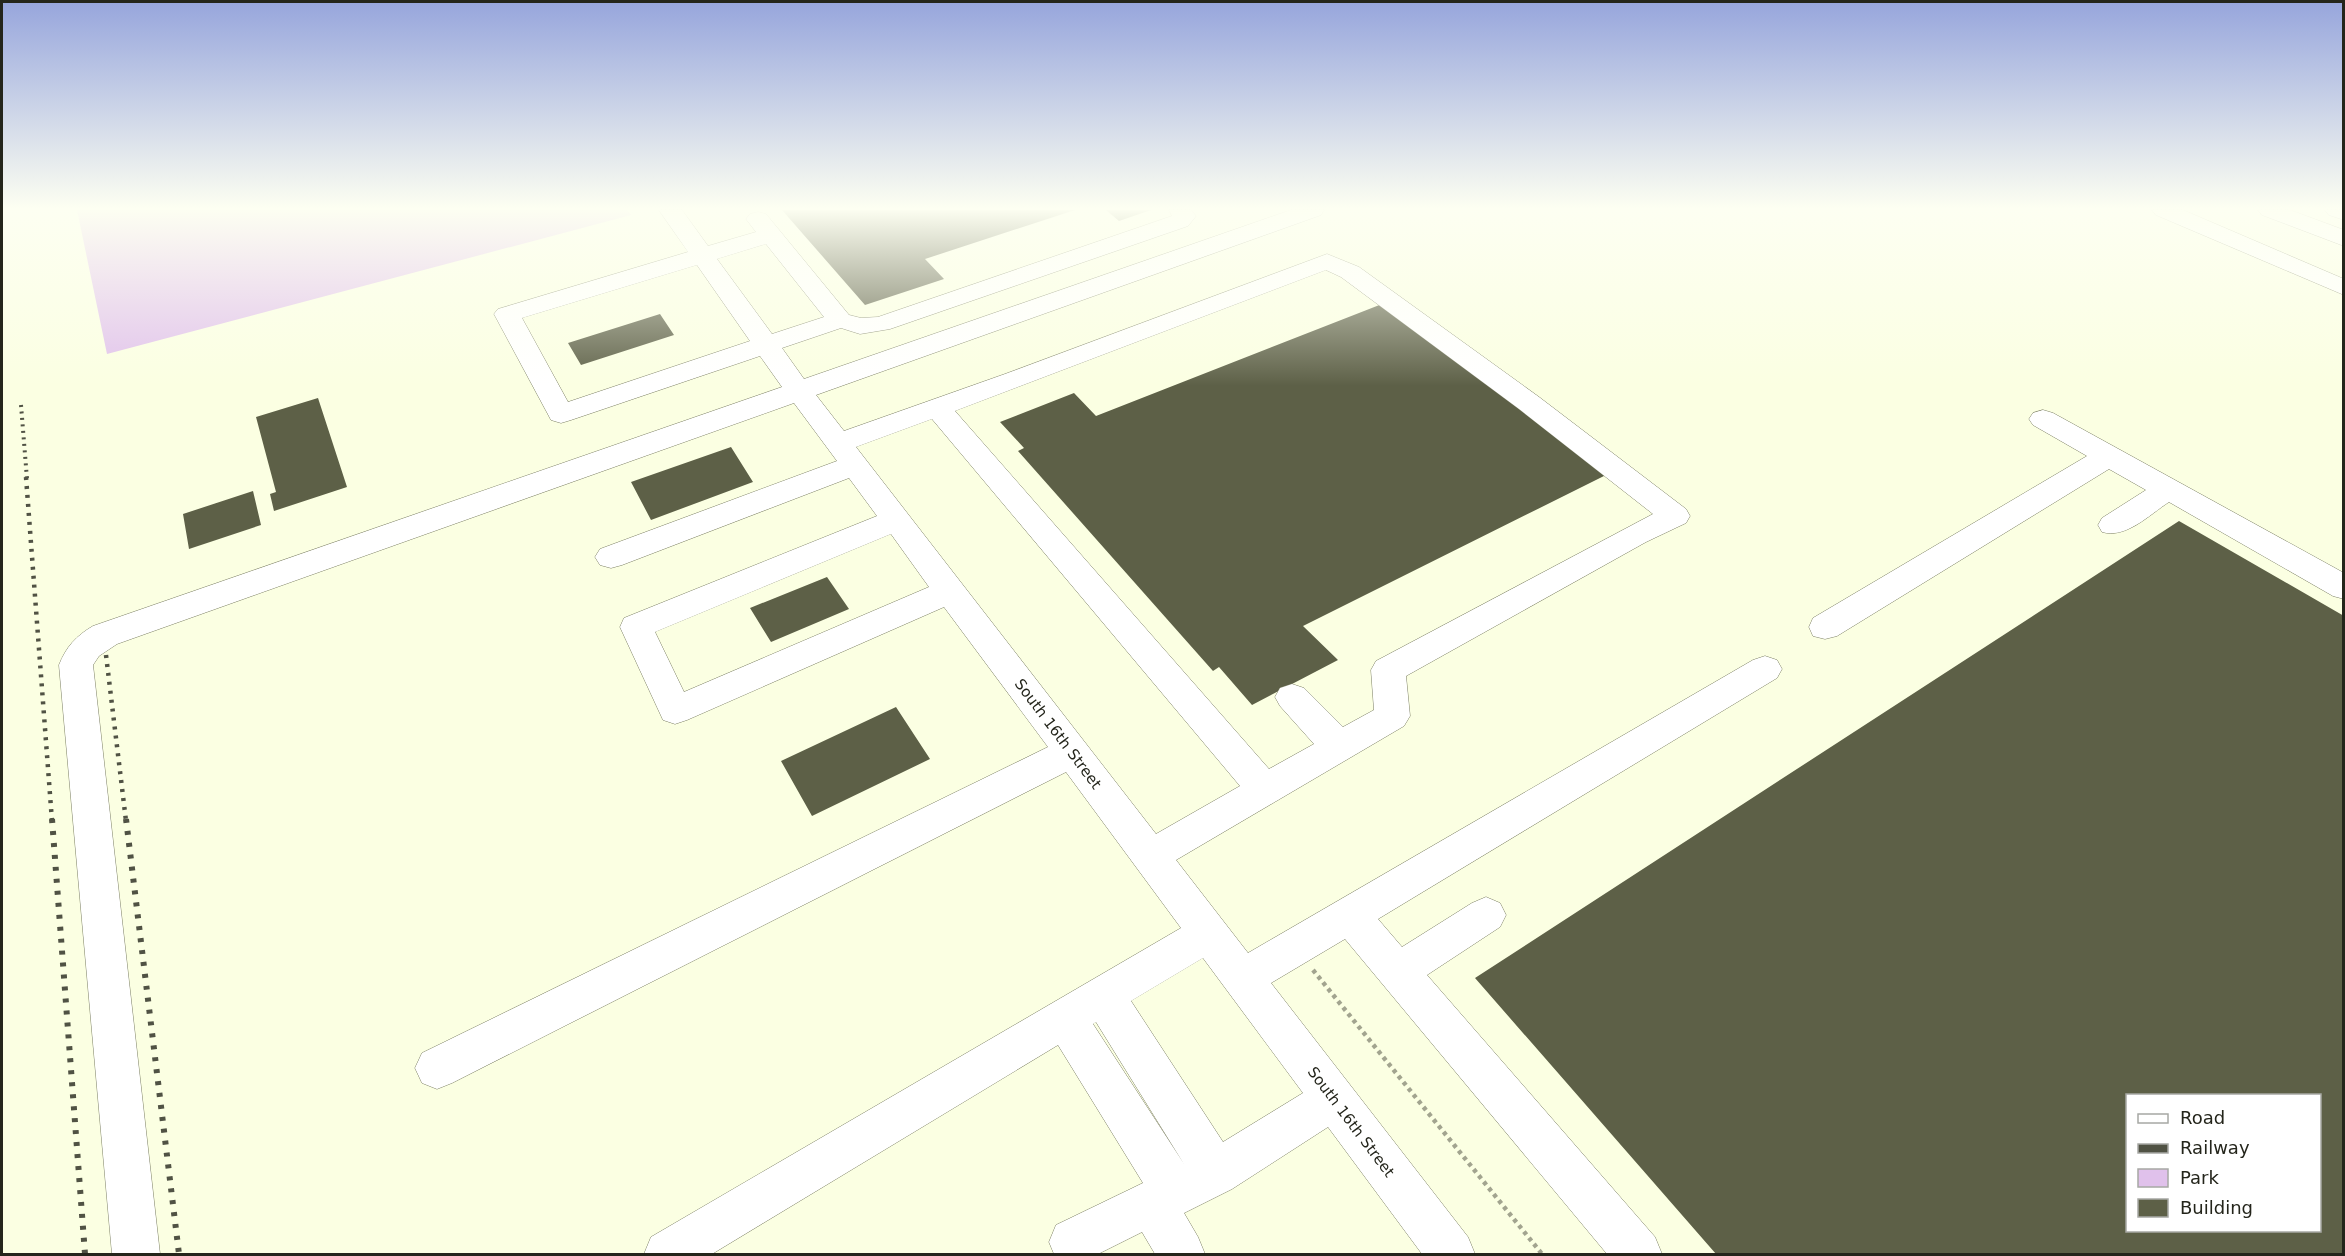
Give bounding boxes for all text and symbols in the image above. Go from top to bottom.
street label: South 16th Street [1011,675,1105,793]
street label: South 16th Street [1304,1063,1398,1181]
legend [2126,1094,2321,1232]
text: Road [2180,1107,2225,1128]
text: Railway [2180,1137,2250,1158]
text: Park [2180,1167,2219,1188]
text: Building [2180,1197,2253,1218]

